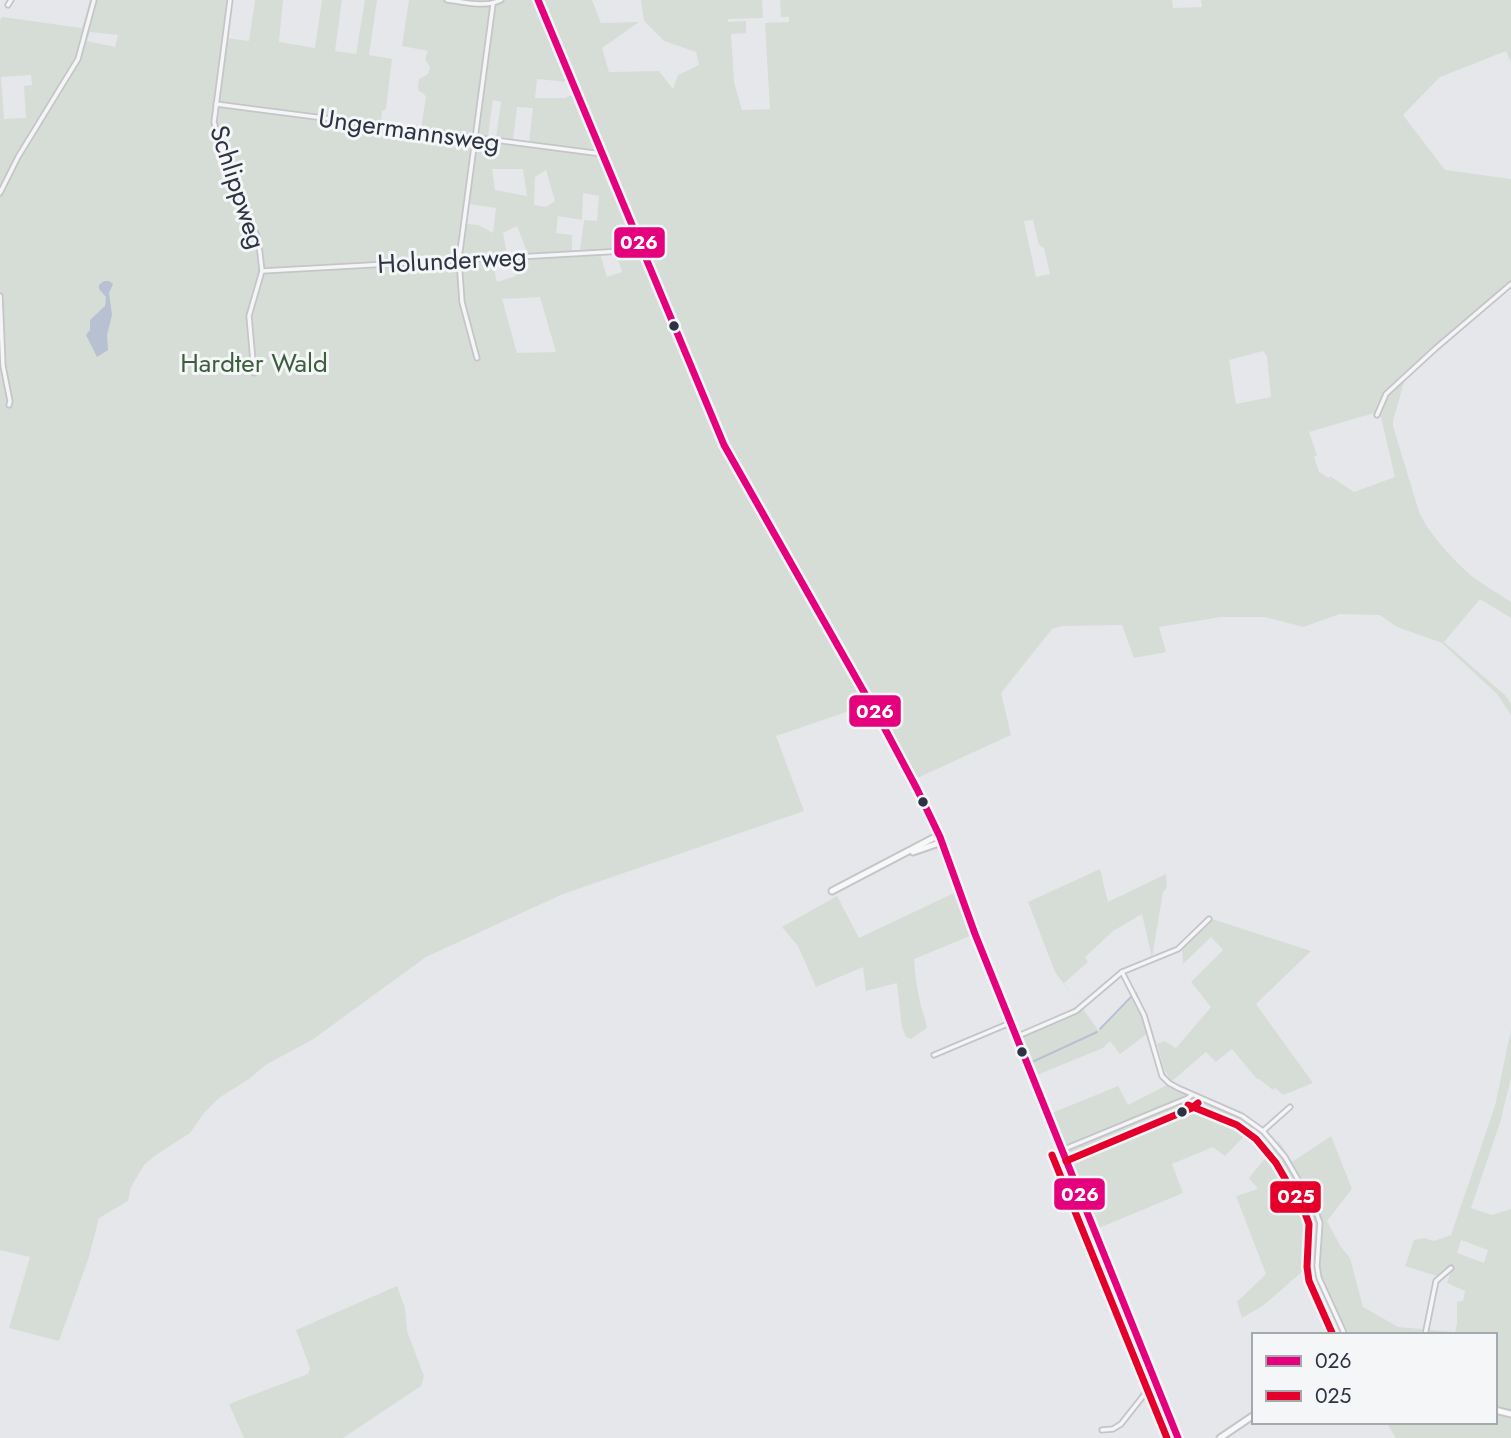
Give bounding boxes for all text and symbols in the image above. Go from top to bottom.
street label: Ungermannsweg [316,98,502,162]
street label: Schlippweg [200,120,276,254]
line badge: 026 [613,226,666,259]
text: 026 [620,229,658,256]
street label: Holunderweg [376,237,528,283]
unlabelled marker [667,319,681,333]
park label: Hardter Wald [180,344,328,382]
line badge: 026 [848,694,902,728]
text: 026 [856,698,894,725]
unlabelled marker [916,795,930,809]
unlabelled marker [1015,1045,1029,1059]
unlabelled marker [1175,1105,1189,1119]
line badge: 026 [1053,1177,1106,1211]
line badge: 025 [1269,1180,1322,1214]
text: 026 [1061,1181,1099,1208]
text: 025 [1277,1183,1315,1210]
legend [1252,1333,1497,1424]
text: 026 [1315,1346,1352,1376]
text: 025 [1315,1381,1351,1411]

